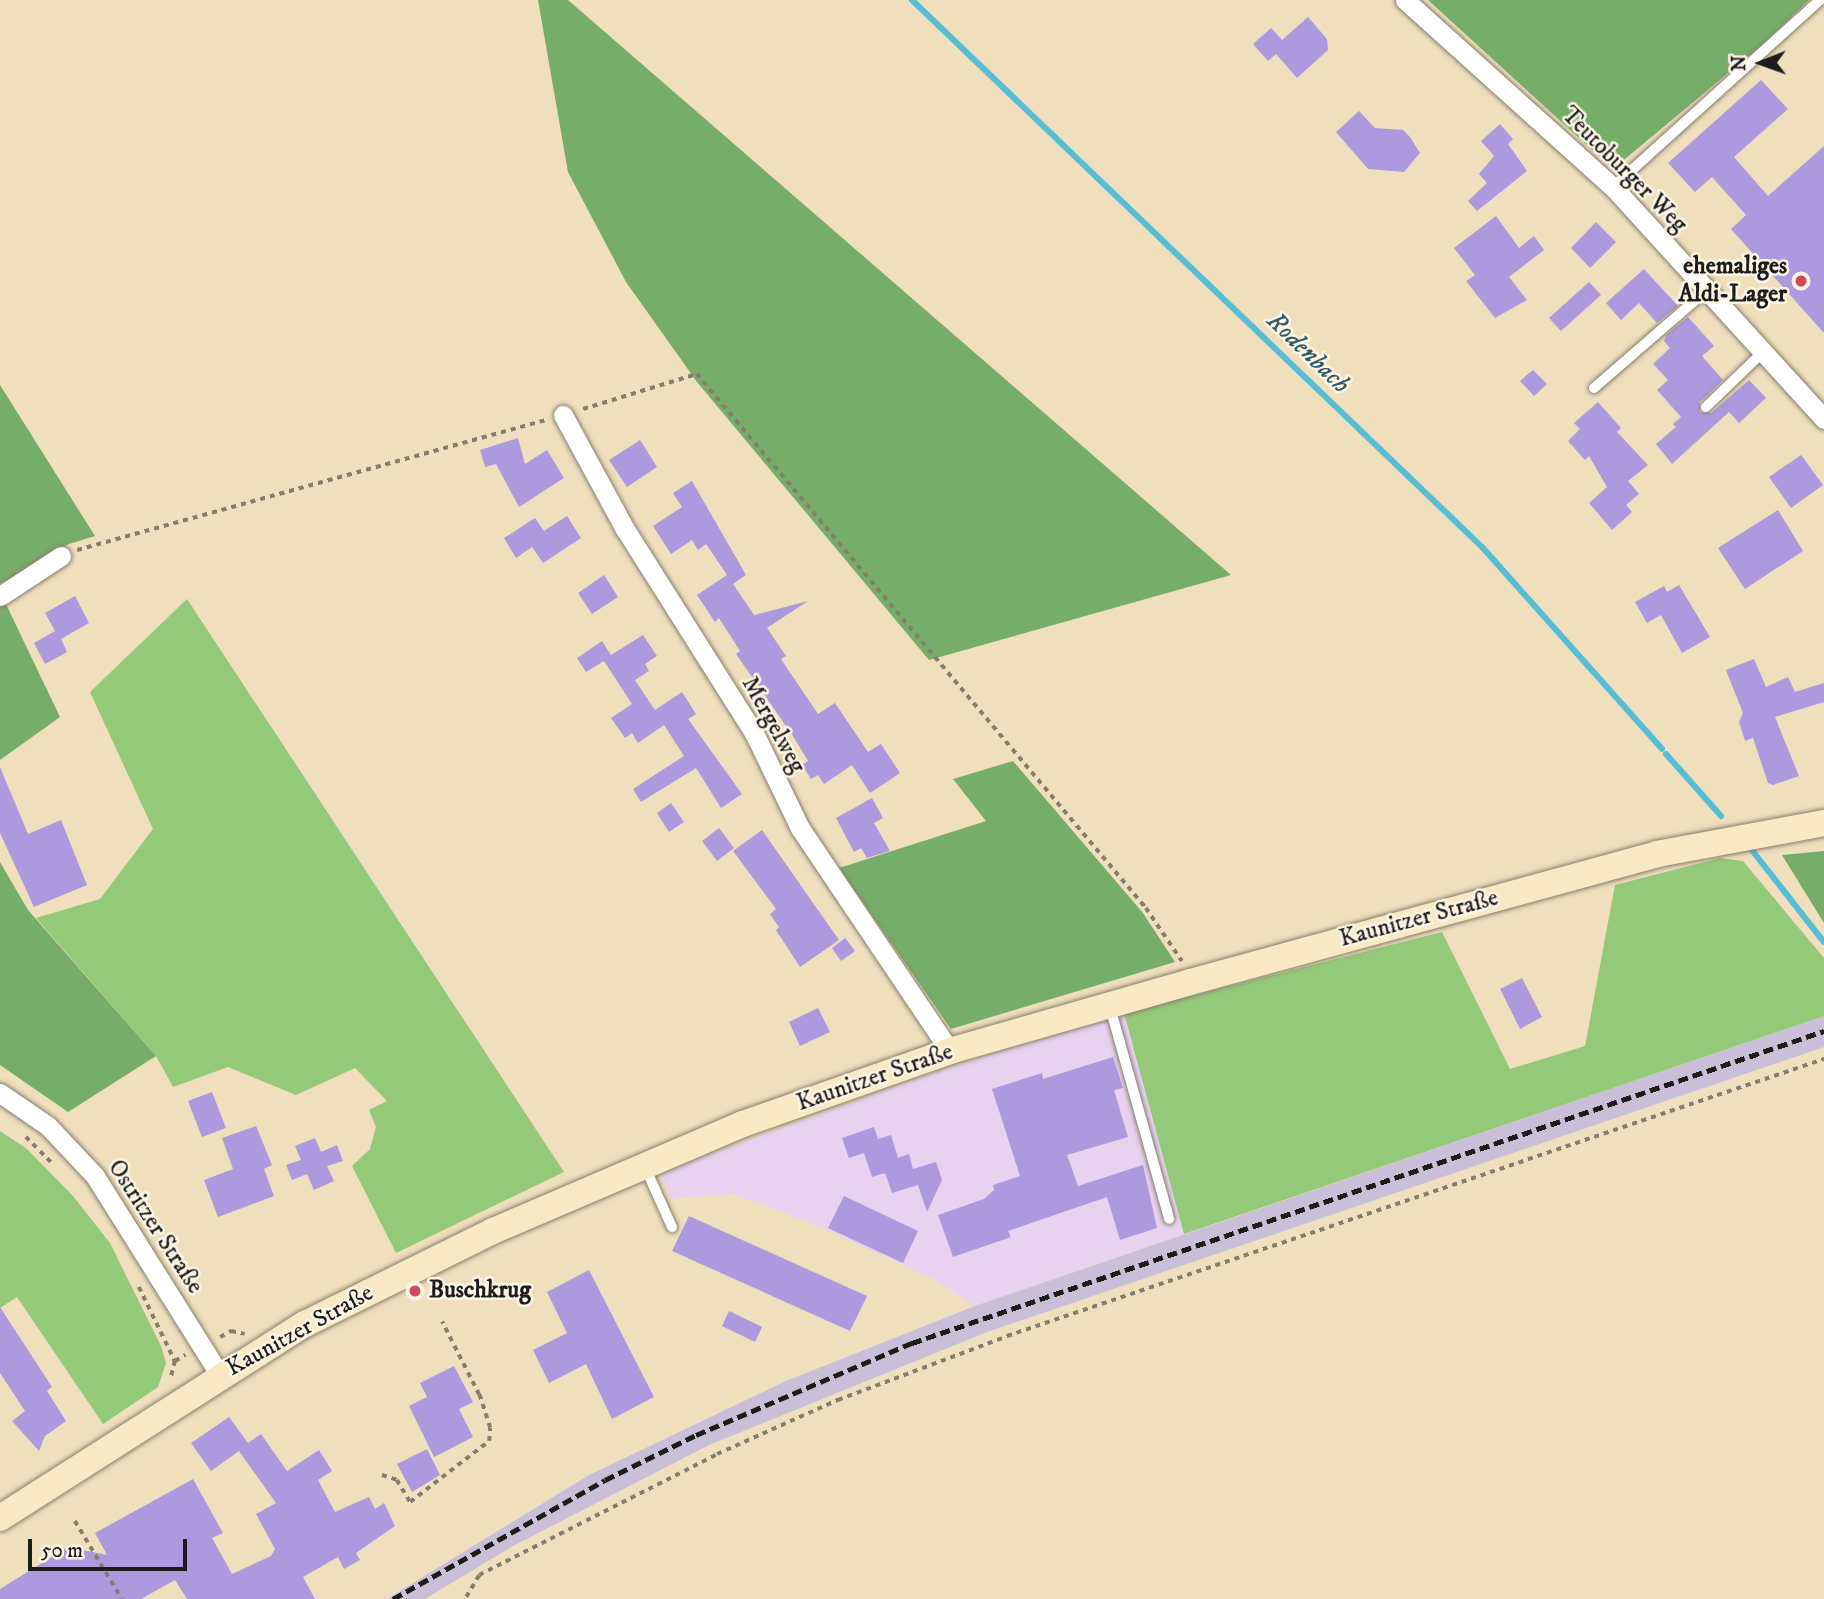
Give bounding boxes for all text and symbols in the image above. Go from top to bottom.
north arrow [1726,28,1796,98]
text: N [1728,55,1751,71]
street label: Teutoburger Weg [1555,101,1693,239]
place label: ehemaliges Aldi-Lager [1679,253,1787,309]
marker: ehemaliges Aldi-Lager [1793,273,1809,289]
water label: Rodenbach [1260,306,1356,400]
street label: Mergelweg [735,672,811,778]
street label: Kaunitzer Straße [1336,884,1502,954]
street label: Kaunitzer Straße [793,1038,957,1118]
street label: Ostritzer Straße [101,1155,209,1299]
place label: Buschkrug [429,1277,531,1305]
street label: Kaunitzer Straße [222,1279,378,1383]
marker: Buschkrug [407,1283,423,1299]
scale bar [32,1526,191,1570]
text: 50 m [41,1538,83,1564]

